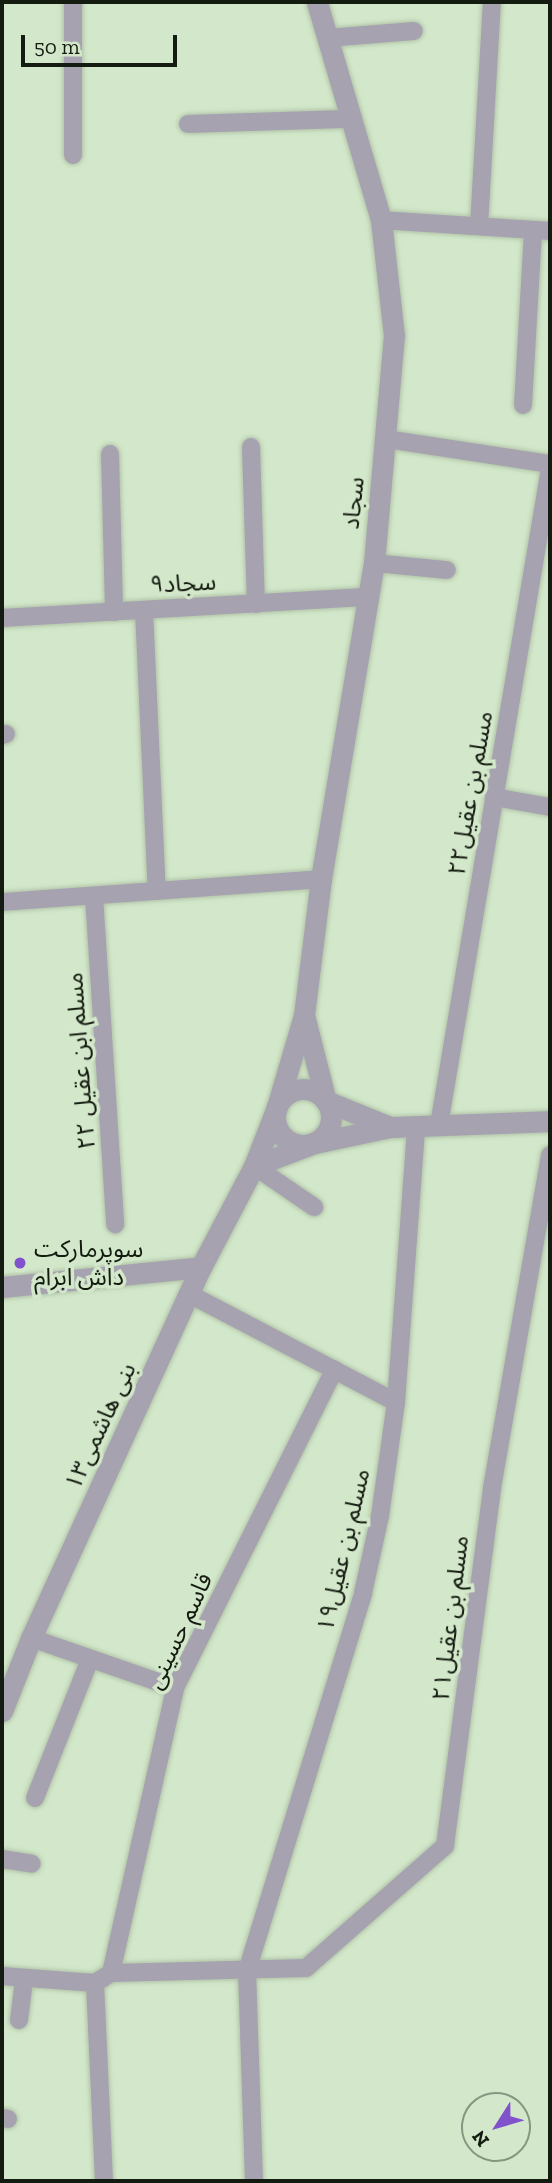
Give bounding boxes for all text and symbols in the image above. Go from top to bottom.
scale bar [24,21,180,65]
text: 50 m [34,34,80,59]
street label: سجاد [336,475,370,531]
street label: ۹سجاد [149,567,217,599]
street label: مسلم بن عقیل۲۲ [441,709,499,877]
street label: مسلم ابن عقیل ۲۲ [59,971,101,1151]
place label: سوپرمارکت داش ابرام [34,1235,143,1291]
marker: سوپرمارکت داش ابرام [12,1255,28,1271]
street label: بنی هاشمی۱۳ [58,1358,142,1494]
street label: مسلم بن عقیل۱۹ [310,1466,376,1634]
street label: مسلم بن عقیل۲۱ [426,1534,474,1702]
street label: قاسم حسینی [140,1568,218,1694]
north arrow [461,2092,531,2162]
text: N [467,2126,494,2151]

